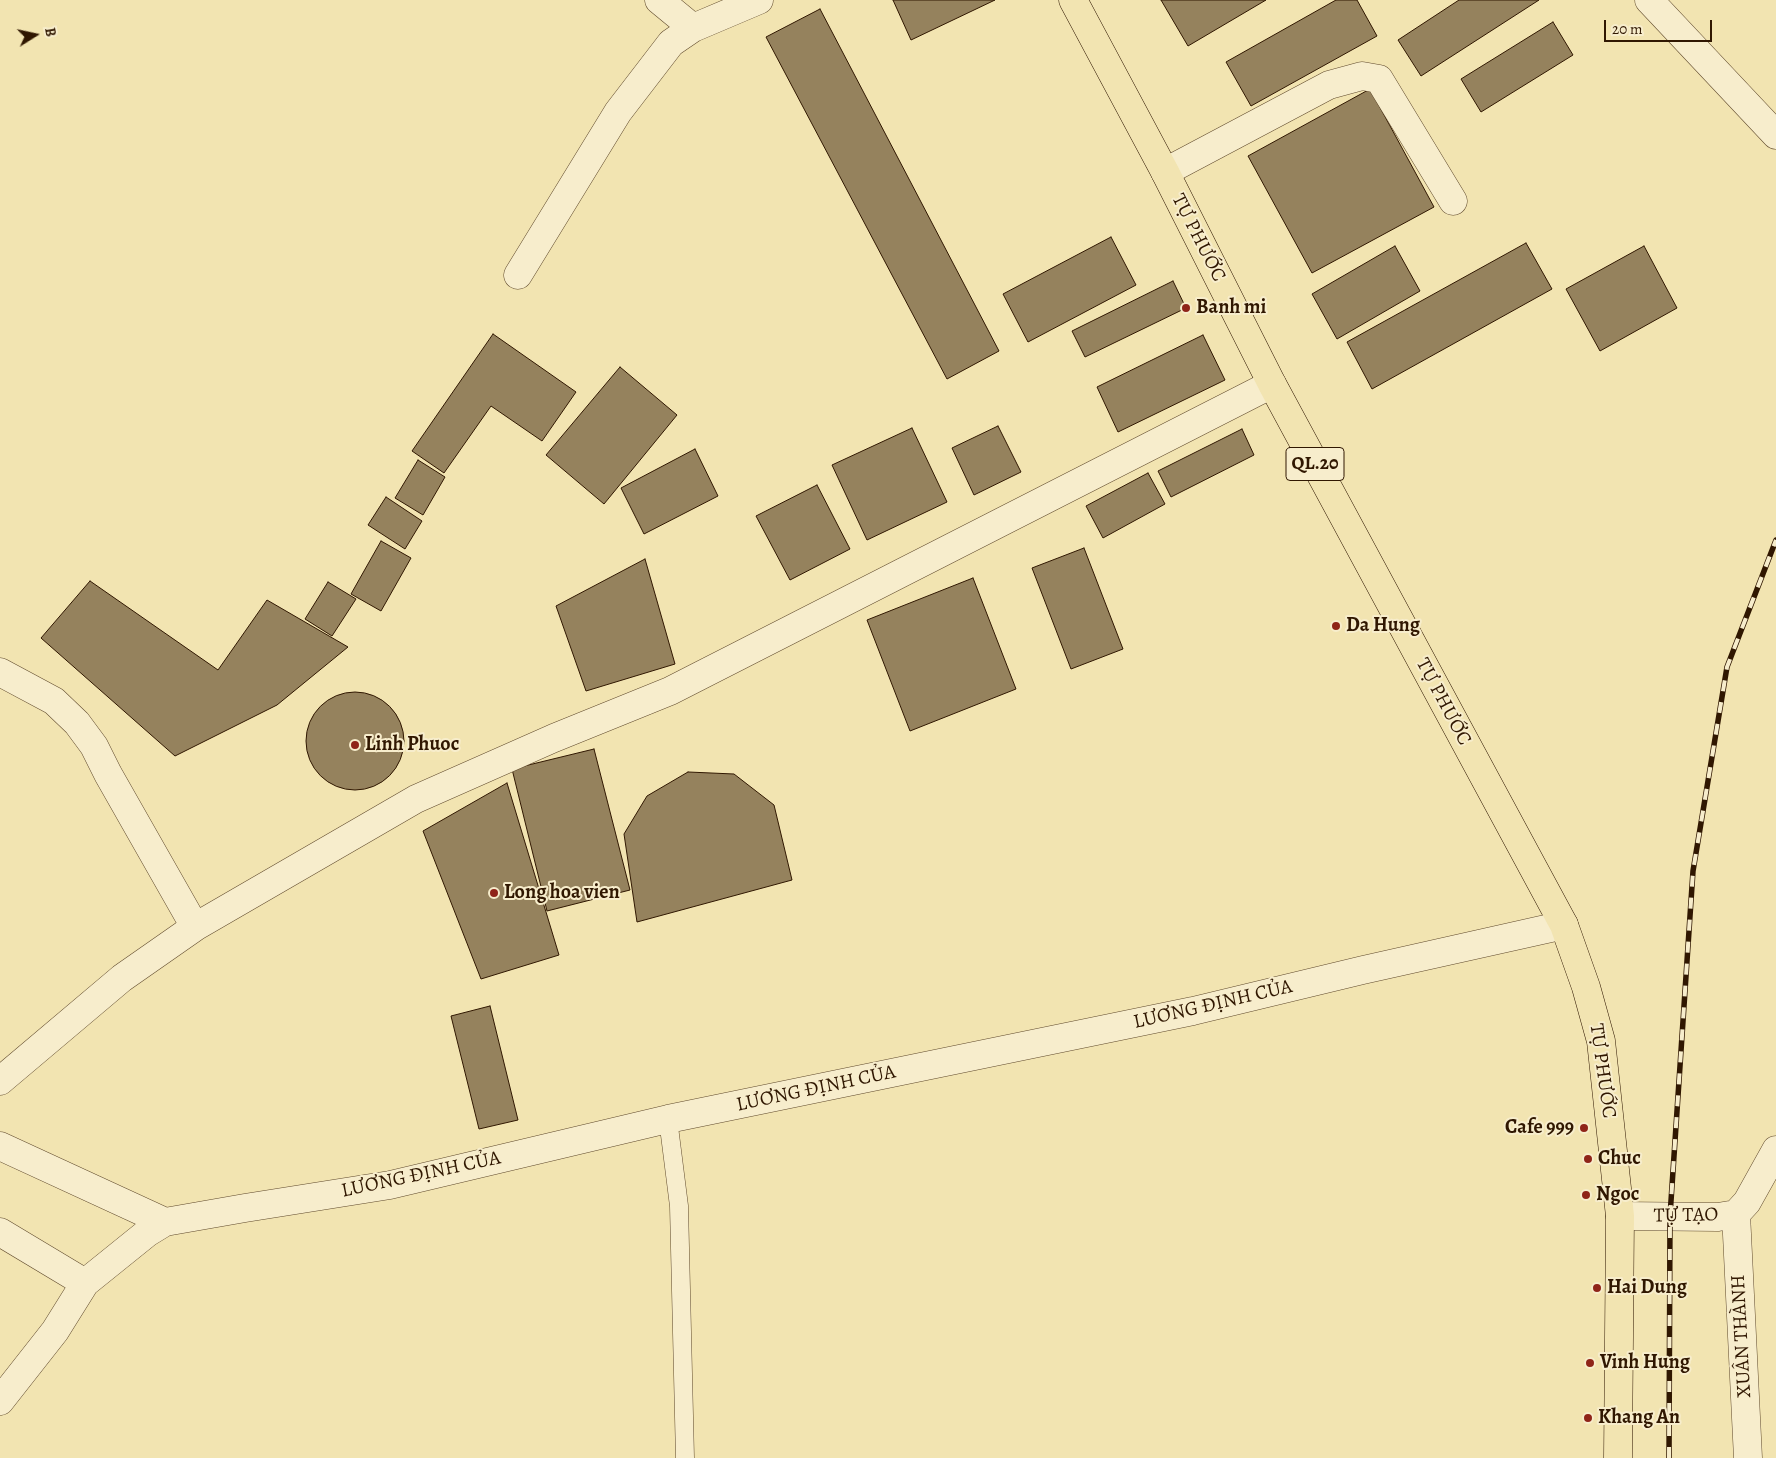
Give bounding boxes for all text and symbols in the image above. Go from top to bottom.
north arrow [10,10,60,60]
scale bar [1606,10,1714,42]
text: 20 m [1612,19,1643,39]
text: B [40,26,60,38]
street label: TỰ PHƯỚC [1166,190,1230,286]
place label: Banh mi [1196,296,1266,320]
marker: Banh mi [1180,302,1192,314]
road number: QL.20 [1286,448,1344,480]
place label: Da Hung [1346,614,1420,638]
marker: Da Hung [1330,620,1342,632]
street label: TỰ PHƯỚC [1410,654,1476,750]
place label: Linh Phuoc [365,733,459,757]
marker: Linh Phuoc [349,739,361,751]
place label: Long hoa vien [504,881,620,905]
marker: Long hoa vien [488,887,500,899]
street label: LƯƠNG ĐỊNH CỦA [1131,975,1295,1035]
street label: TỰ PHƯỚC [1583,1022,1621,1120]
street label: LƯƠNG ĐỊNH CỦA [734,1060,898,1118]
place label: Cafe 999 [1505,1116,1574,1140]
marker: Cafe 999 [1578,1122,1590,1134]
street label: LƯƠNG ĐỊNH CỦA [339,1146,503,1204]
place label: Chuc [1598,1147,1641,1171]
marker: Chuc [1582,1153,1594,1165]
place label: Ngoc [1596,1183,1639,1207]
marker: Ngoc [1580,1189,1592,1201]
street label: TỰ TẠO [1654,1203,1718,1229]
street label: XUÂN THÀNH [1727,1274,1757,1398]
place label: Hai Dung [1607,1276,1687,1300]
marker: Hai Dung [1591,1282,1603,1294]
place label: Vinh Hung [1600,1351,1690,1375]
marker: Vinh Hung [1584,1357,1596,1369]
place label: Khang An [1598,1406,1680,1430]
marker: Khang An [1582,1412,1594,1424]

